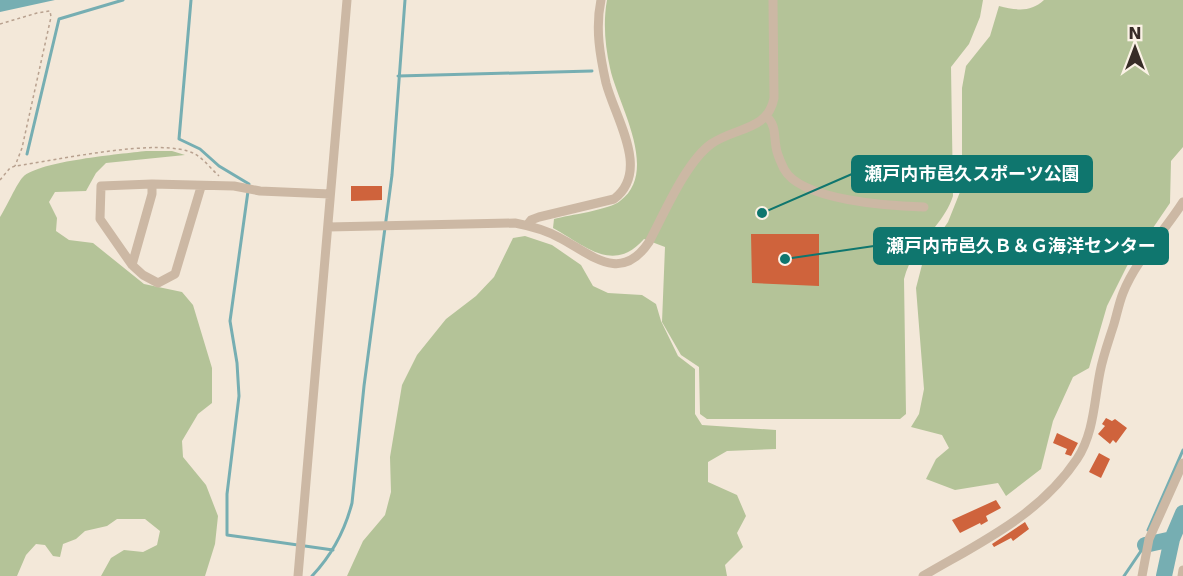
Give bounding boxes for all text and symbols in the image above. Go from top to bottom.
north arrow [1105,18,1165,78]
text: N [1128,24,1142,43]
callout: 瀬戸内市邑久スポーツ公園 [852,156,1092,192]
text: 瀬戸内市邑久スポーツ公園 [864,163,1080,184]
callout: 瀬戸内市邑久Ｂ＆Ｇ海洋センター [874,228,1168,264]
text: 瀬戸内市邑久Ｂ＆Ｇ海洋センター [886,235,1156,256]

